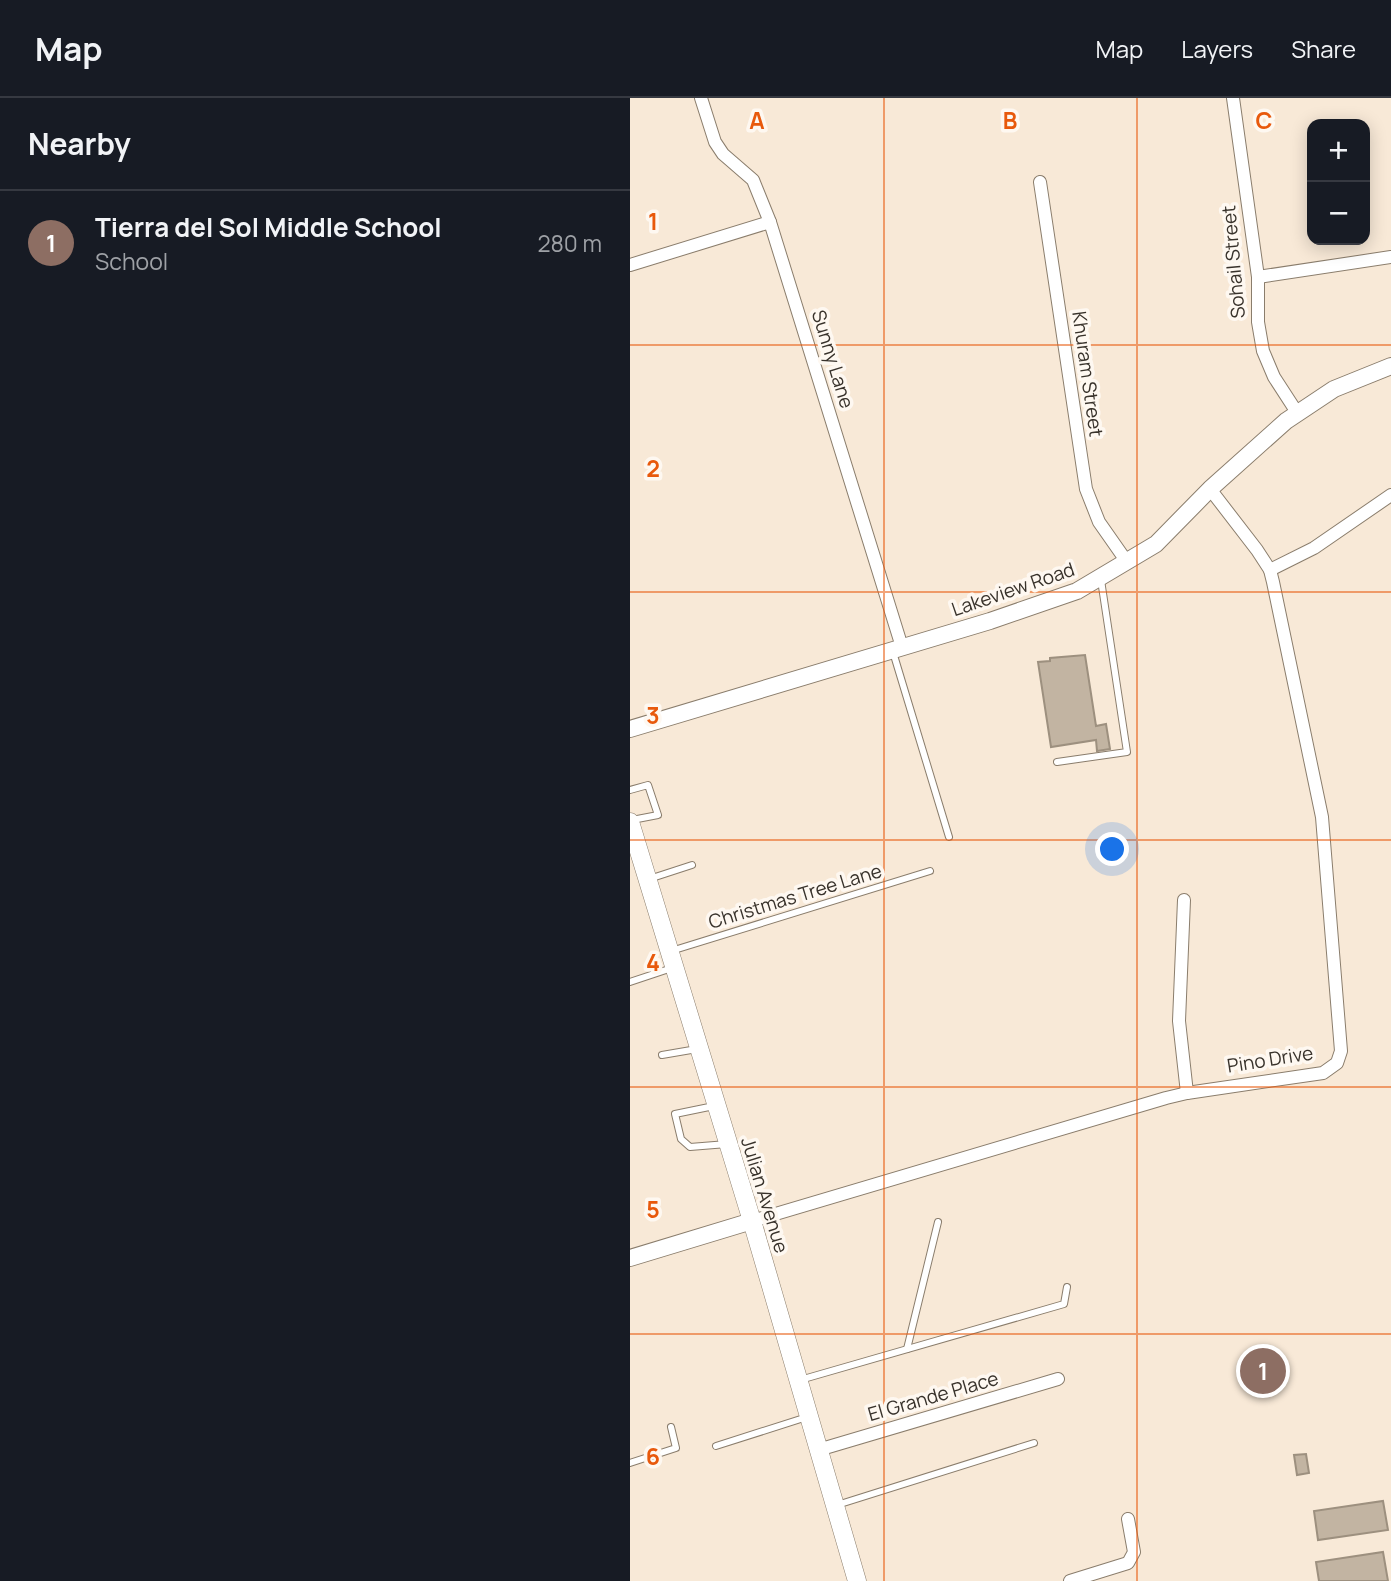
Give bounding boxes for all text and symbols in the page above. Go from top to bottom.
text: Map [35,26,103,71]
text: Map [1096,32,1143,65]
text: Layers [1181,32,1253,65]
text: Share [1291,32,1356,65]
text: A [749,104,765,136]
text: B [1003,104,1017,136]
text: C [1256,104,1273,136]
map controls [1307,119,1370,245]
button: + [1307,119,1370,182]
text: Nearby [28,123,131,164]
button: − [1307,182,1370,245]
street label: Sohail Street [1215,204,1251,320]
text: 1 [648,205,658,237]
text: Tierra del Sol Middle School [95,209,442,245]
text: 1 [46,227,56,259]
text: 280 m [537,227,602,259]
text: School [95,245,168,277]
street label: Sunny Lane [806,307,860,411]
street label: Khuram Street [1066,310,1110,438]
text: 2 [646,452,660,484]
street label: Lakeview Road [948,556,1078,622]
text: 3 [646,699,660,731]
your location [1095,832,1129,866]
street label: Christmas Tree Lane [705,857,885,935]
text: 4 [646,946,660,978]
street label: Pino Drive [1225,1039,1315,1079]
street label: Julian Avenue [735,1134,795,1256]
text: 5 [646,1193,660,1225]
pin: 1 [1240,1345,1286,1397]
street label: El Grande Place [865,1365,1001,1427]
text: 6 [646,1440,660,1472]

